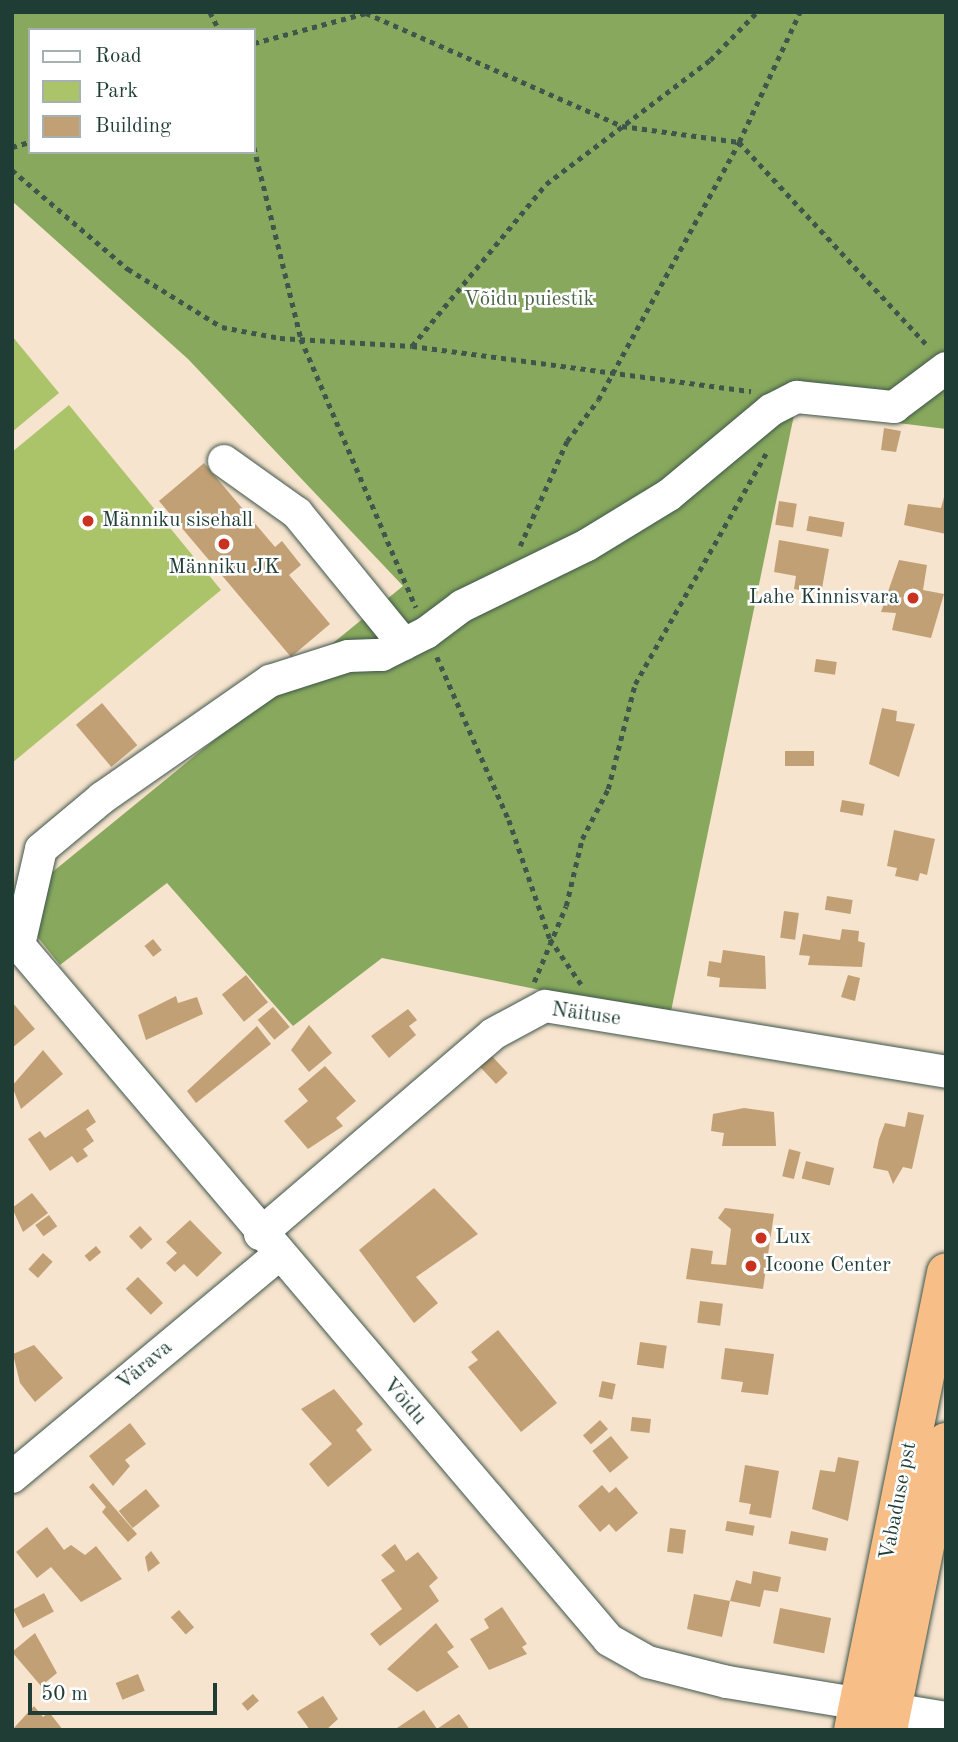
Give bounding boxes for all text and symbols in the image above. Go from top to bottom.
legend [28,28,256,154]
text: Road [95,46,142,67]
text: Park [95,81,138,102]
text: Building [95,116,171,137]
park label: Võidu puiestik [464,287,594,313]
place label: Männiku sisehall [102,508,253,534]
marker: Männiku sisehall [80,513,96,529]
marker: Männiku JK [216,536,232,552]
place label: Männiku JK [168,555,280,581]
place label: Lahe Kinnisvara [749,585,899,611]
marker: Lahe Kinnisvara [905,590,921,606]
street label: Näituse [550,998,622,1032]
place label: Lux [775,1225,811,1251]
marker: Lux [753,1230,769,1246]
place label: Icoone Center [765,1253,891,1279]
marker: Icoone Center [743,1258,759,1274]
street label: Värava [112,1336,178,1396]
street label: Võidu [377,1373,431,1431]
street label: Vabaduse pst [875,1440,923,1562]
scale bar [32,1668,220,1712]
text: 50 m [41,1684,88,1705]

